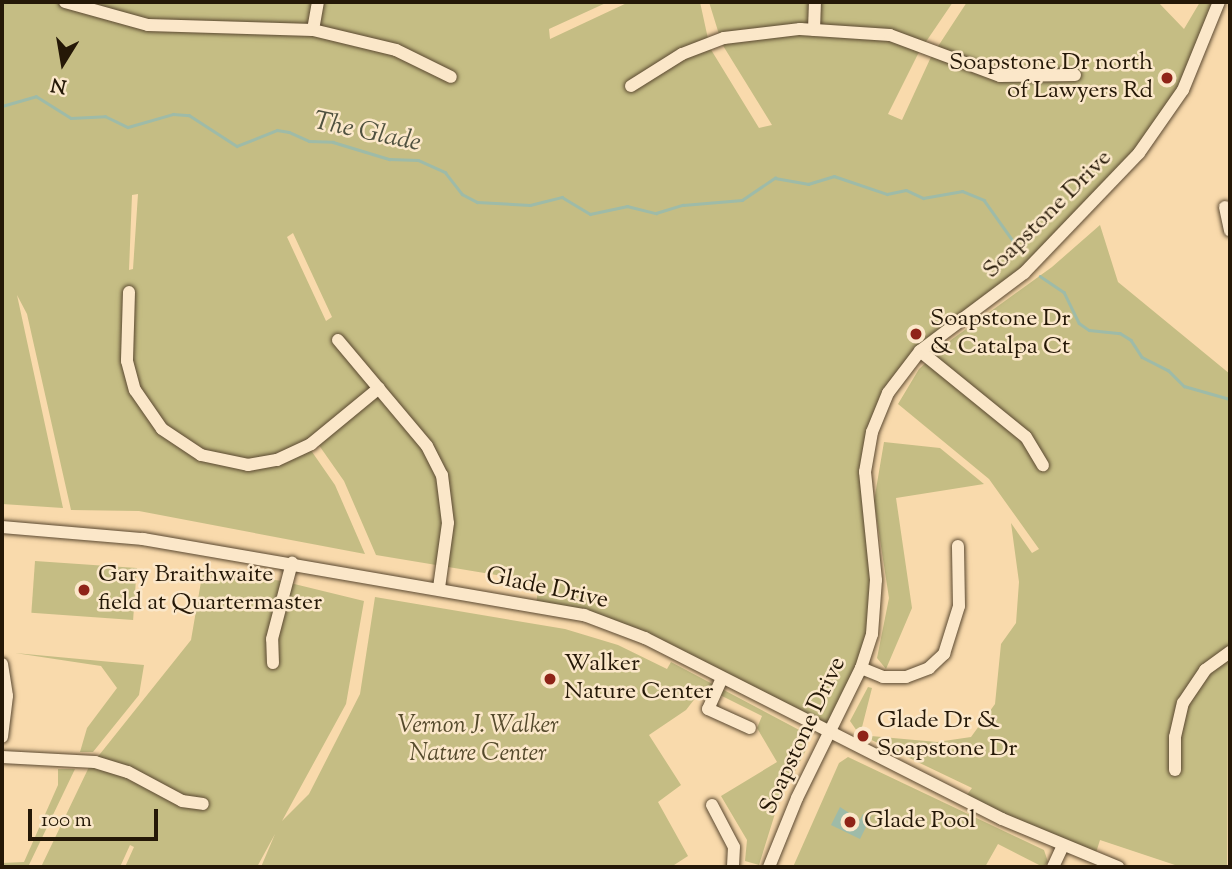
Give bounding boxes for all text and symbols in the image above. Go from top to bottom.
north arrow [28,28,98,98]
place label: Soapstone Dr north of Lawyers Rd [949,50,1153,106]
text: N [49,69,69,99]
marker: Soapstone Dr north of Lawyers Rd [1159,70,1175,86]
water label: The Glade [311,106,423,160]
street label: Soapstone Drive [978,145,1118,285]
place label: Soapstone Dr & Catalpa Ct [930,306,1071,362]
marker: Soapstone Dr & Catalpa Ct [908,326,924,342]
place label: Gary Braithwaite field at Quartermaster [98,562,322,618]
street label: Glade Drive [483,562,611,616]
marker: Gary Braithwaite field at Quartermaster [76,582,92,598]
place label: Walker Nature Center [564,651,713,707]
street label: Soapstone Drive [755,653,853,819]
marker: Walker Nature Center [542,671,558,687]
place label: Glade Dr & Soapstone Dr [877,708,1018,764]
park label: Vernon J. Walker Nature Center [397,713,559,769]
marker: Glade Dr & Soapstone Dr [855,728,871,744]
scale bar [32,796,161,840]
text: 100 m [41,806,92,836]
place label: Glade Pool [864,808,976,836]
marker: Glade Pool [842,814,858,830]

